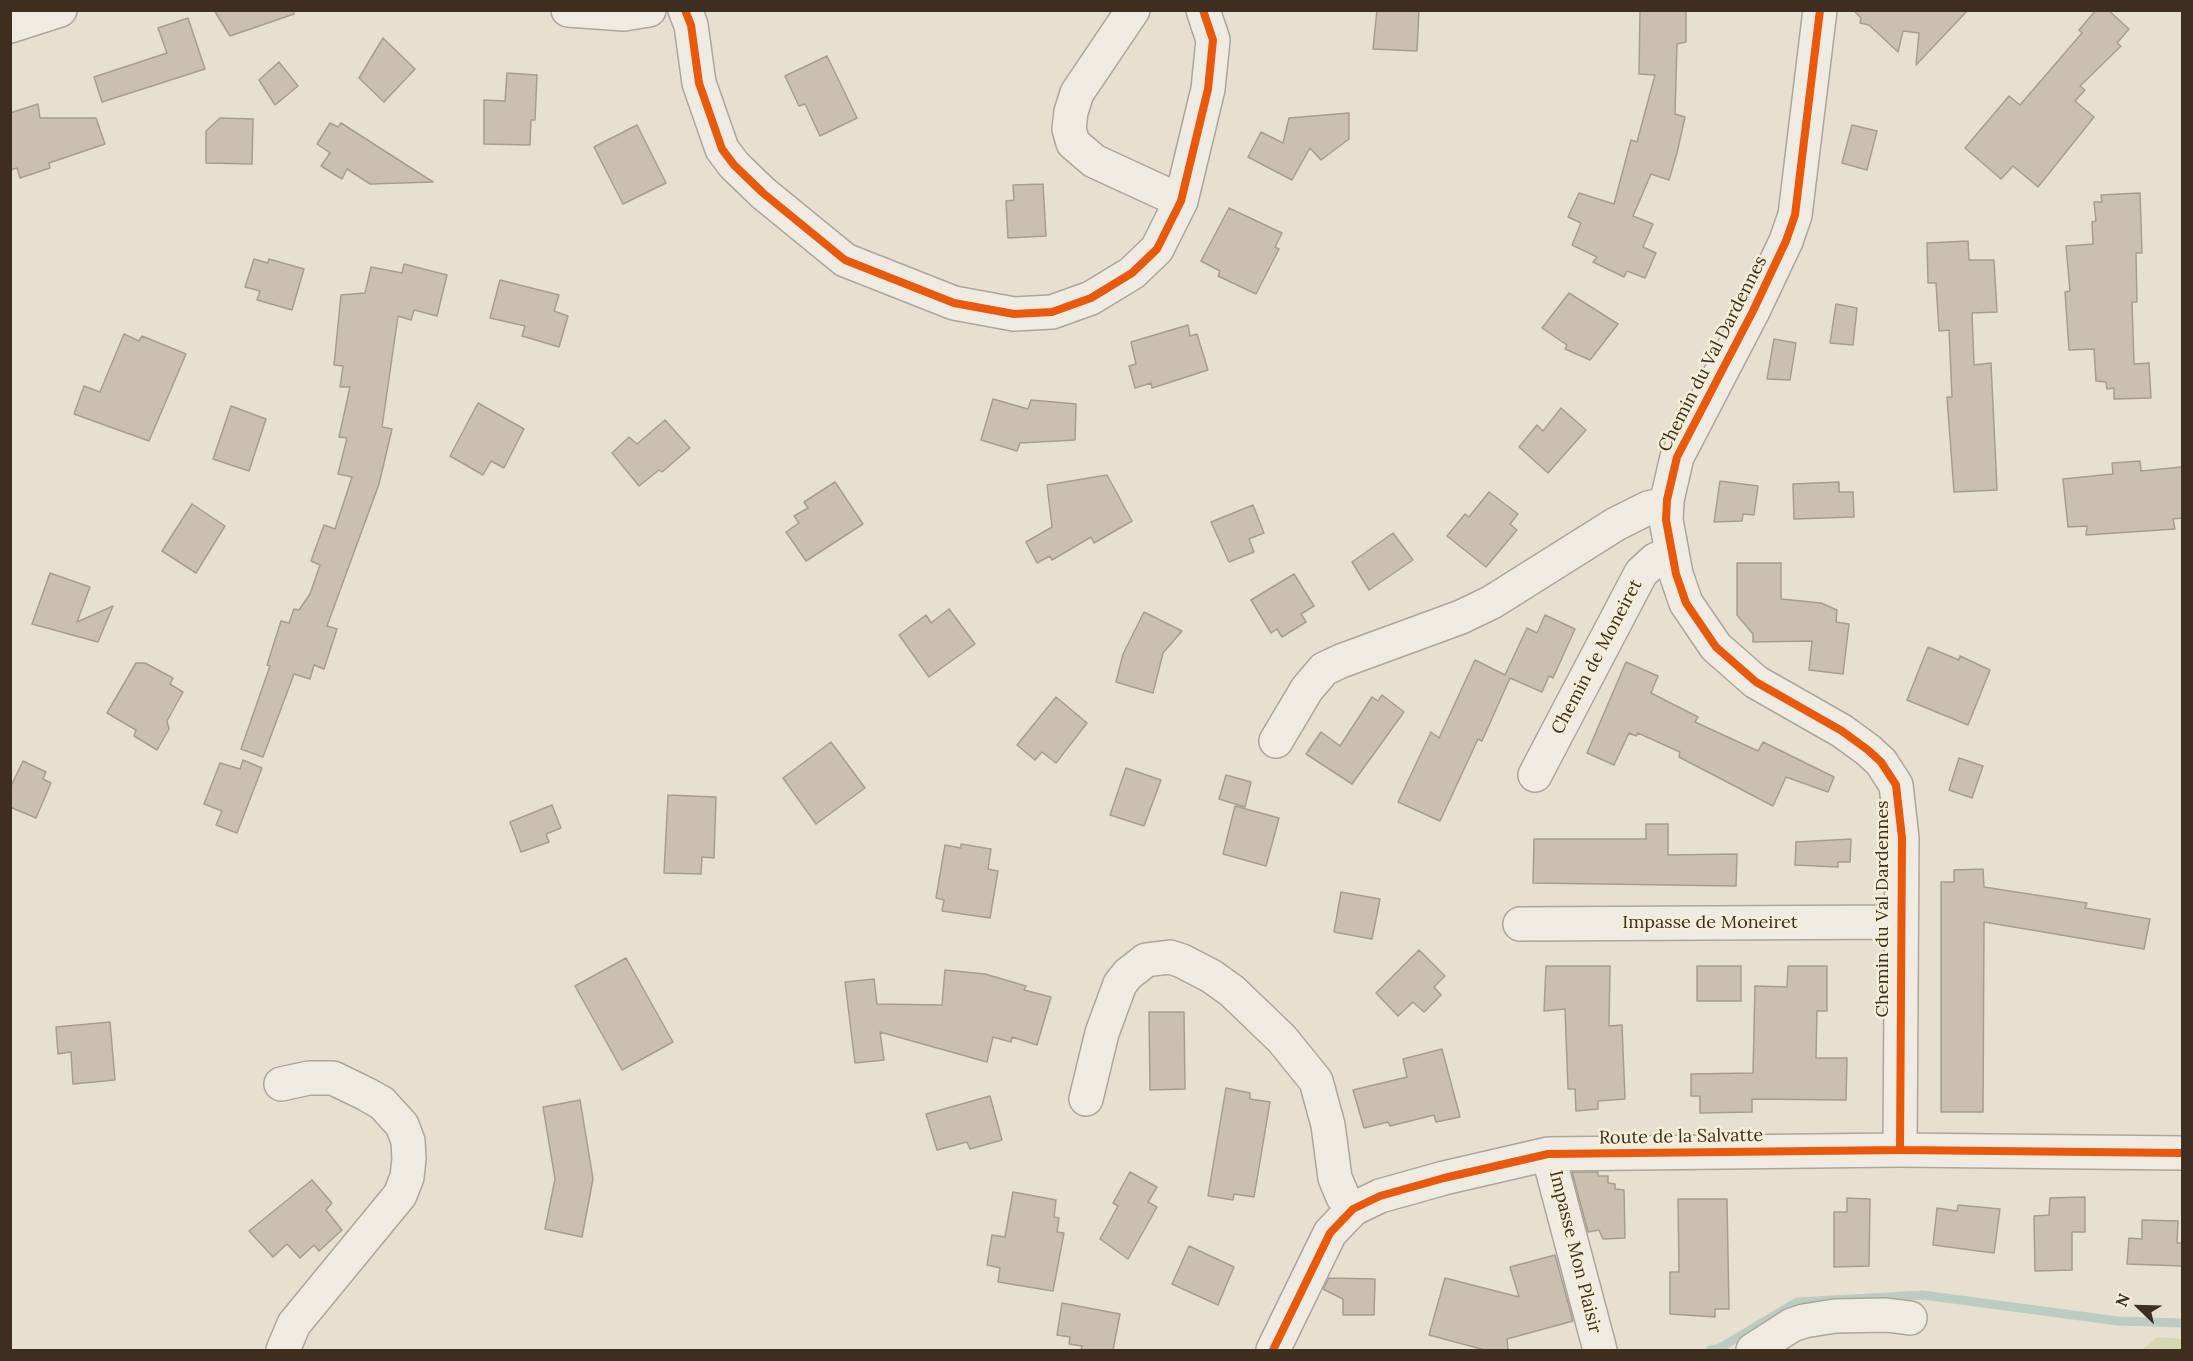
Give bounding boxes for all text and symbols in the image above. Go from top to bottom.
street label: Chemin du Val Dardennes [1654,252,1772,456]
street label: Chemin de Moneiret [1547,576,1647,738]
street label: Chemin du Val Dardennes [1872,800,1894,1018]
street label: Impasse de Moneiret [1622,912,1798,934]
street label: Route de la Salvatte [1599,1125,1763,1149]
street label: Impasse Mon Plaisir [1544,1168,1606,1336]
north arrow [2109,1277,2169,1337]
text: N [2111,1290,2134,1310]

